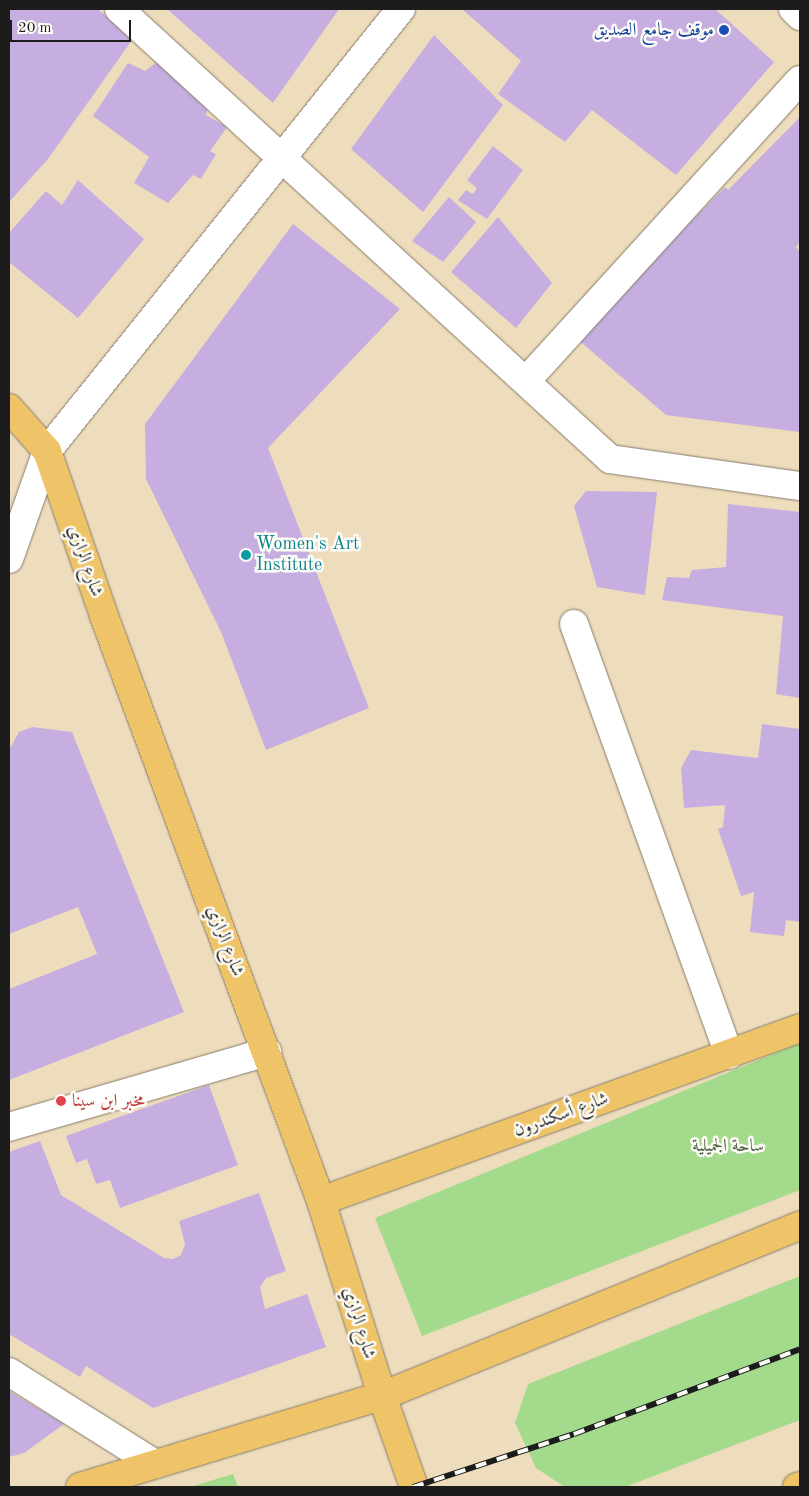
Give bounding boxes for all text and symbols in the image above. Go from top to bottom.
scale bar [12,10,134,42]
place label: موقف جامع الصديق [594,19,714,41]
text: 20 m [18,21,52,36]
marker: موقف جامع الصديق [718,24,730,36]
street label: شارع الرازي [63,522,107,600]
place label: Women's Art Institute [256,534,359,576]
marker: Women's Art Institute [240,549,252,561]
street label: شارع الرازي [202,903,248,979]
street label: شارع أسكندرون [511,1088,611,1142]
place label: مخبر ابن سينا [72,1090,145,1112]
marker: مخبر ابن سينا [54,1094,68,1108]
park label: ساحة الجميلية [692,1135,764,1157]
street label: شارع الرازي [338,1284,380,1362]

